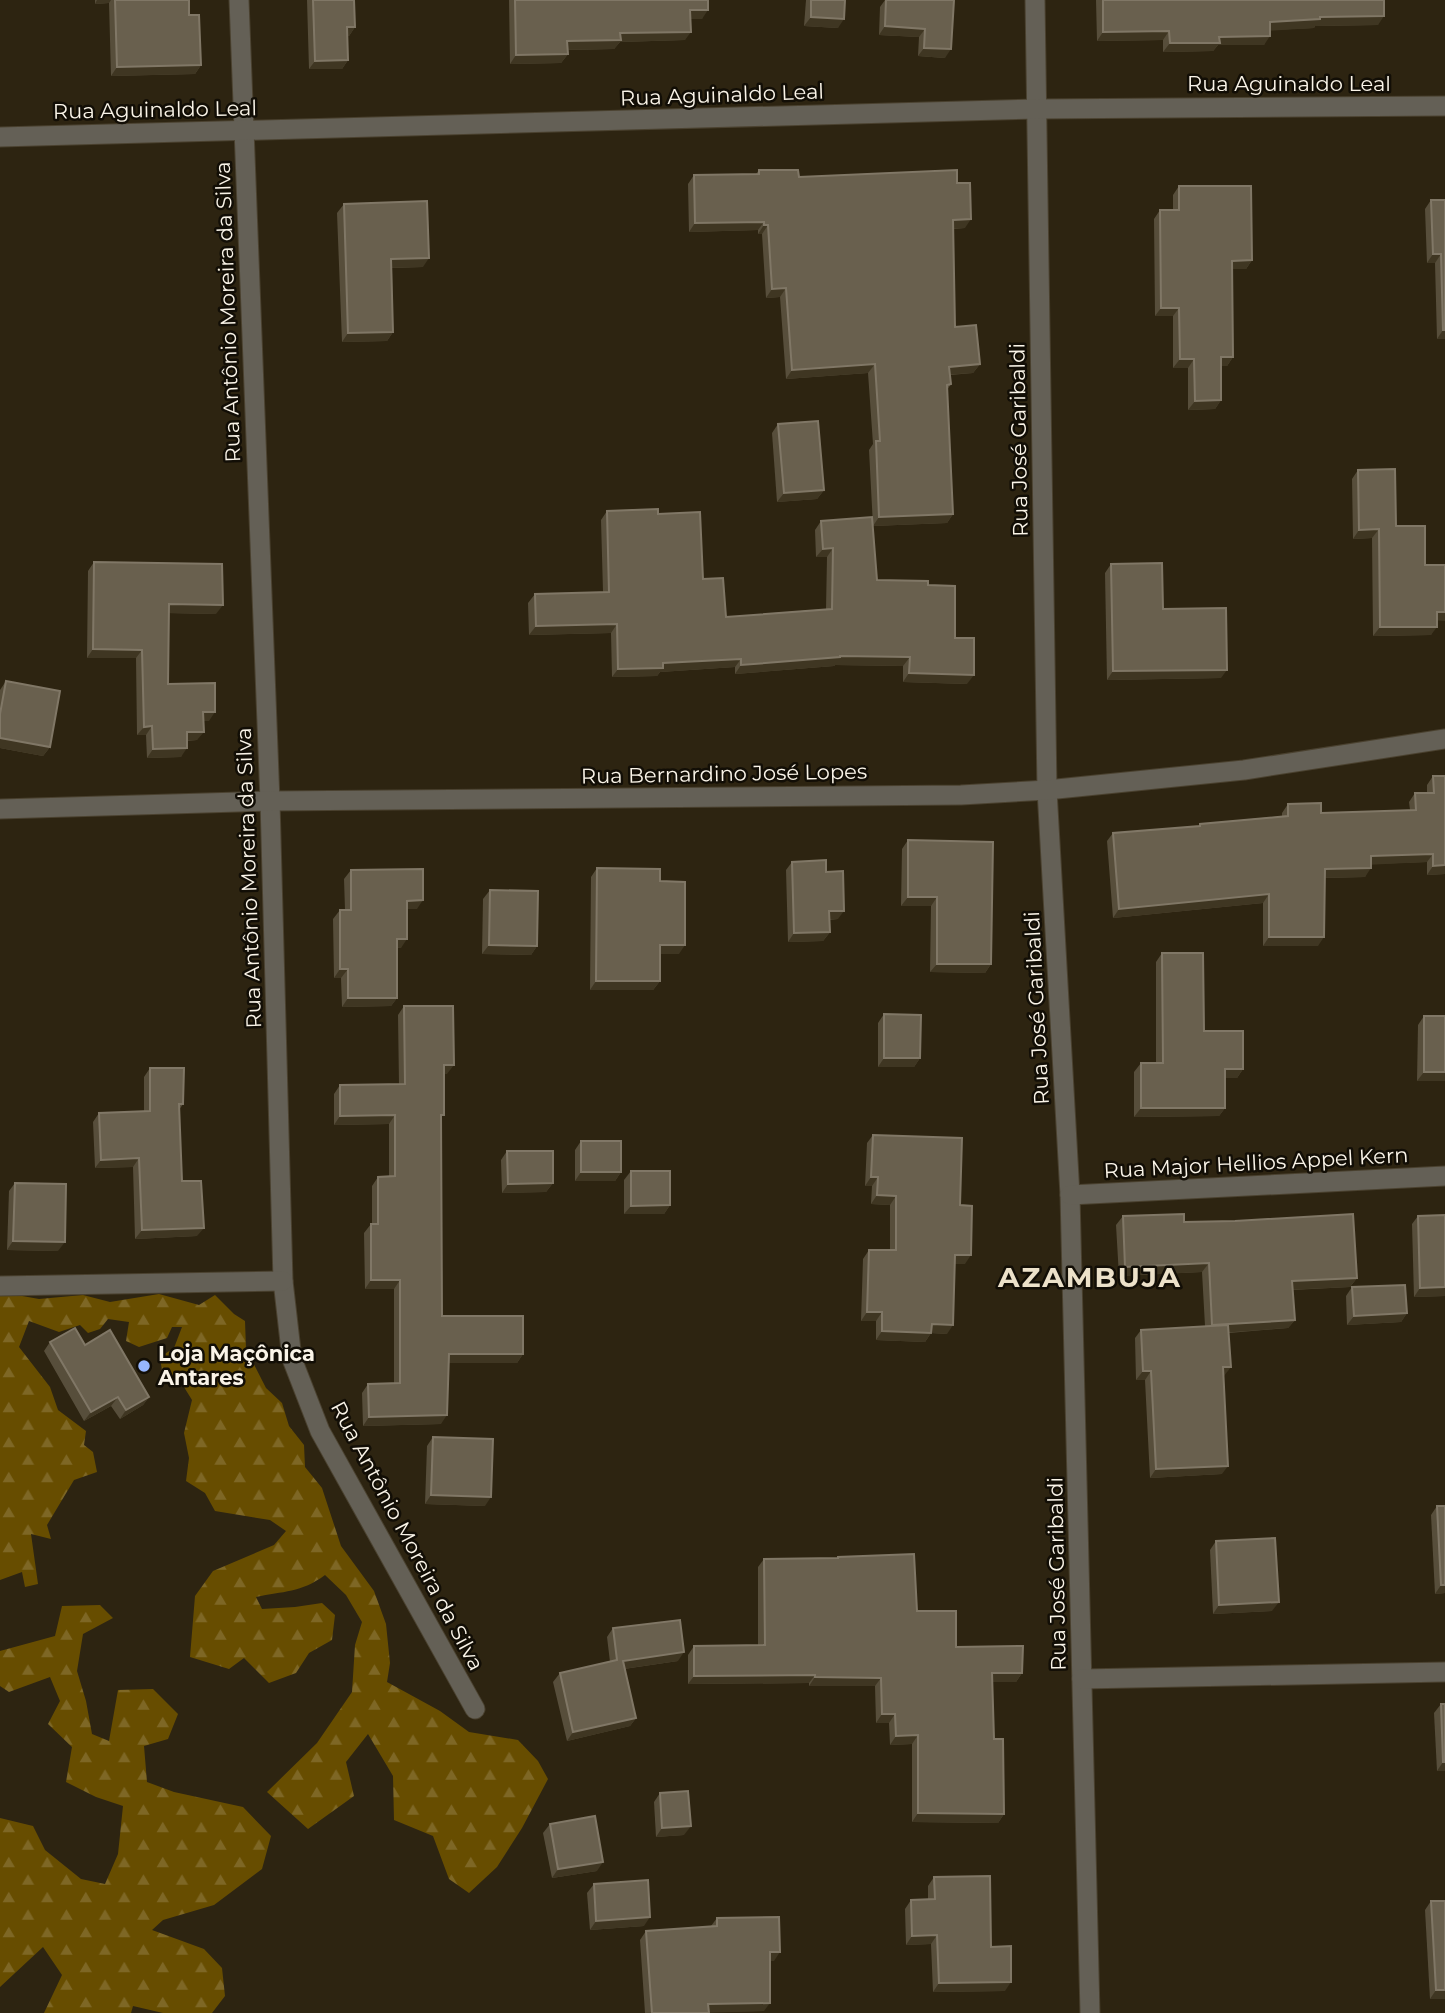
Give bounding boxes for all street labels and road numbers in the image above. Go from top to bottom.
street label: Rua Aguinaldo Leal [1187,71,1391,96]
street label: Rua Aguinaldo Leal [620,78,824,111]
street label: Rua Aguinaldo Leal [53,95,257,124]
street label: Rua Antônio Moreira da Silva [210,161,245,463]
street label: Rua José Garibaldi [1004,343,1033,537]
street label: Rua Antônio Moreira da Silva [231,727,266,1029]
street label: Rua Bernardino José Lopes [581,759,867,788]
street label: Rua José Garibaldi [1019,911,1054,1106]
street label: Rua Major Hellios Appel Kern [1103,1142,1409,1183]
street label: Rua Antônio Moreira da Silva [326,1397,489,1675]
street label: Rua José Garibaldi [1042,1477,1071,1671]

